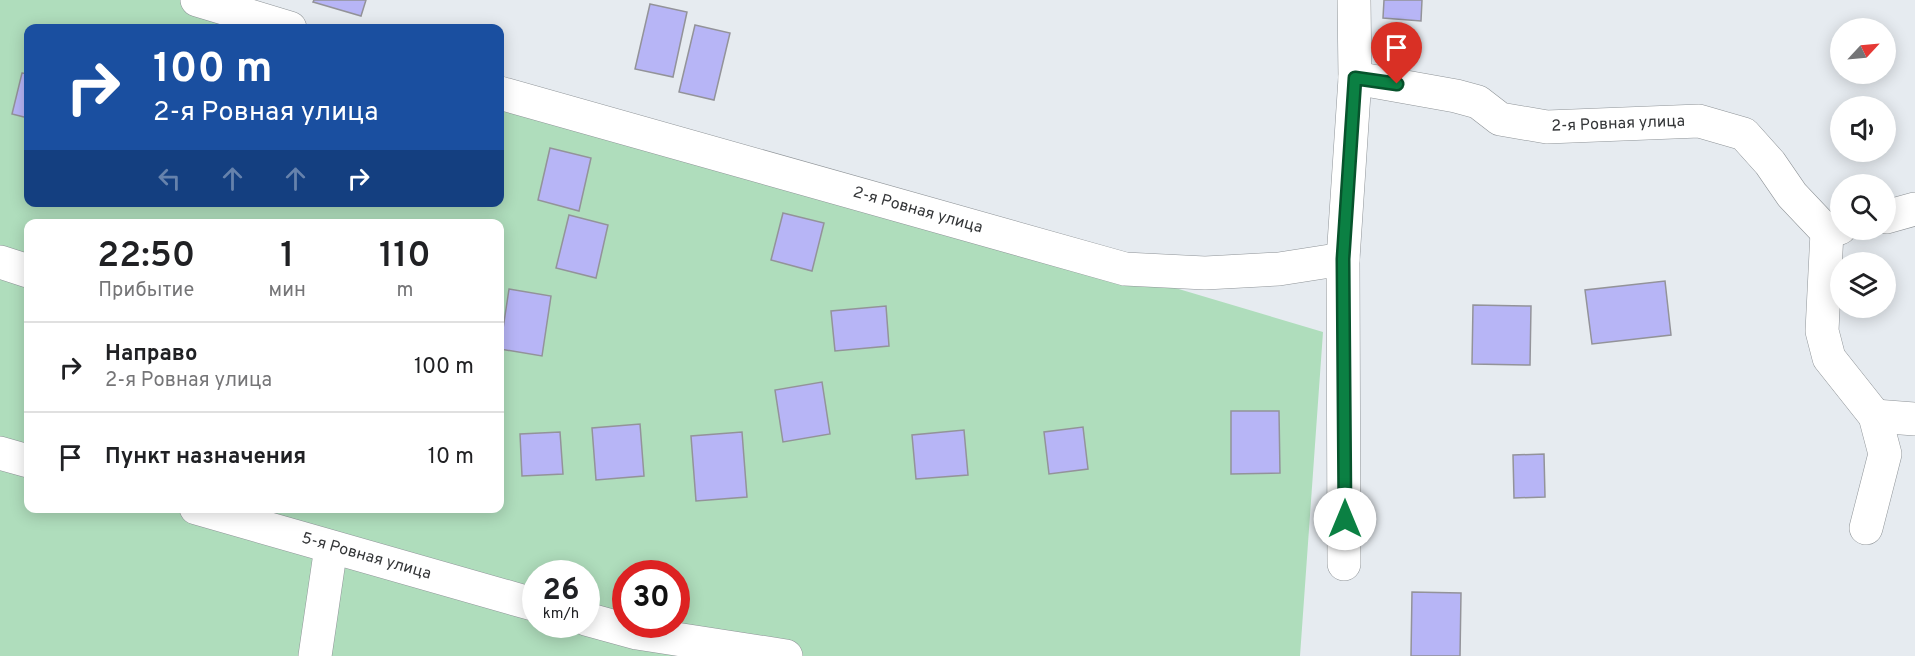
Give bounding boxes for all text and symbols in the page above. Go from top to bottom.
north arrow [1830,18,1896,84]
map controls [1830,18,1896,318]
pin [1371,22,1422,84]
icon: arrive [1380,31,1413,64]
text: 100 m [153,44,272,97]
icon: right [54,48,132,126]
text: 2-я Ровная улица [153,96,379,130]
button: sound [1830,96,1896,162]
street label: 2-я Ровная улица [1551,112,1685,137]
icon: left [153,162,186,195]
icon: ahead [216,162,249,195]
icon: ahead [279,162,312,195]
icon: right [342,162,375,195]
button: search [1830,174,1896,240]
street label: 2-я Ровная улица [851,183,985,238]
text: 22:50 [97,234,195,280]
text: 1 [280,234,294,280]
text: 110 [379,234,431,280]
button: layers [1830,252,1896,318]
text: Прибытие [98,278,194,304]
text: мин [269,278,306,304]
text: m [396,278,413,304]
text: Направо [105,341,197,368]
icon: right [54,351,87,384]
text: 100 m [414,354,474,381]
text: 2-я Ровная улица [105,368,272,394]
icon: arrive [54,441,87,474]
text: Пункт назначения [105,444,306,471]
text: 10 m [428,444,474,471]
position arrow [1313,487,1377,551]
street label: 5-я Ровная улица [299,529,433,585]
speed limit sign: 30 [612,560,690,638]
text: 26 [543,573,579,610]
text: km/h [543,605,579,624]

